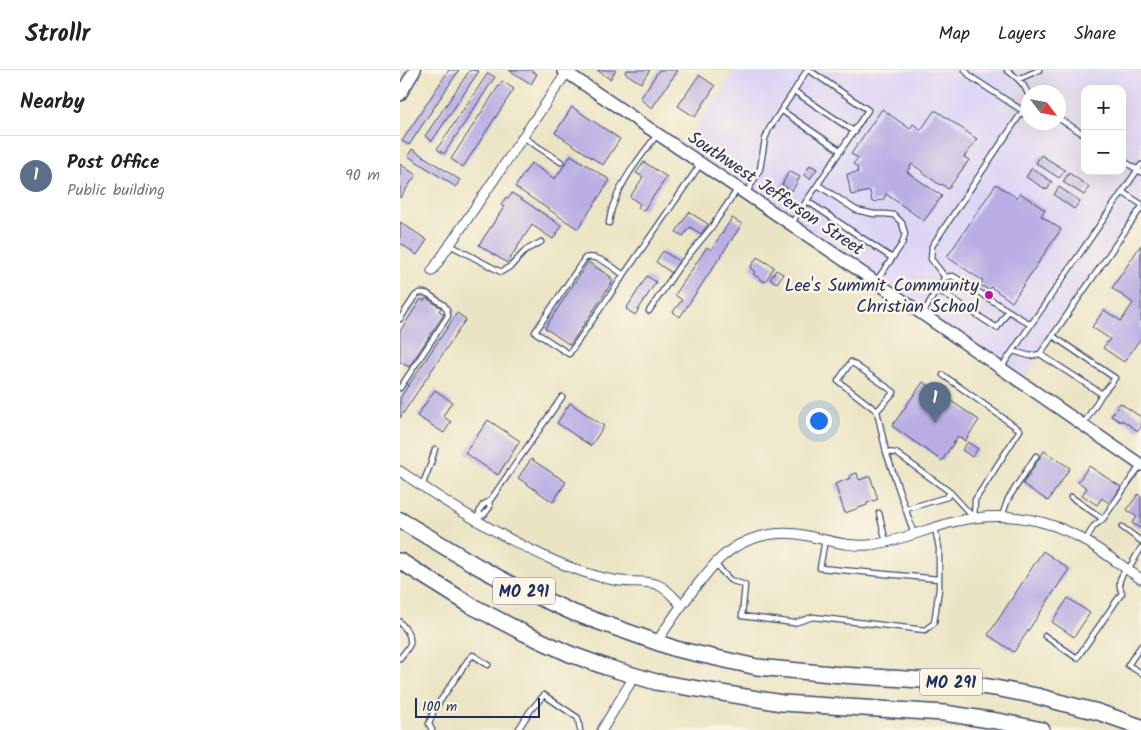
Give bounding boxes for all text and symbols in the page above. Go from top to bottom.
text: Strollr [25,15,90,54]
text: Map [939,20,970,49]
text: Layers [998,20,1046,49]
text: Share [1074,20,1116,49]
north arrow [1021,85,1066,130]
map controls [1081,85,1126,175]
button: + [1081,85,1126,130]
text: Nearby [20,86,85,119]
street label: Southwest Jefferson Street [681,124,870,265]
button: − [1081,130,1126,175]
text: Post Office [67,148,159,178]
text: 1 [34,163,38,188]
text: 90 m [345,163,380,188]
text: Public building [67,178,165,203]
place label: Lee's Summit Community Christian School [785,272,980,322]
marker: Lee's Summit Community Christian School [983,289,995,301]
pin: 1 [919,382,951,423]
your location [806,408,832,434]
road number: MO 291 [493,578,555,604]
road number: MO 291 [920,668,982,696]
scale bar [415,695,540,718]
text: 100 m [422,696,457,718]

